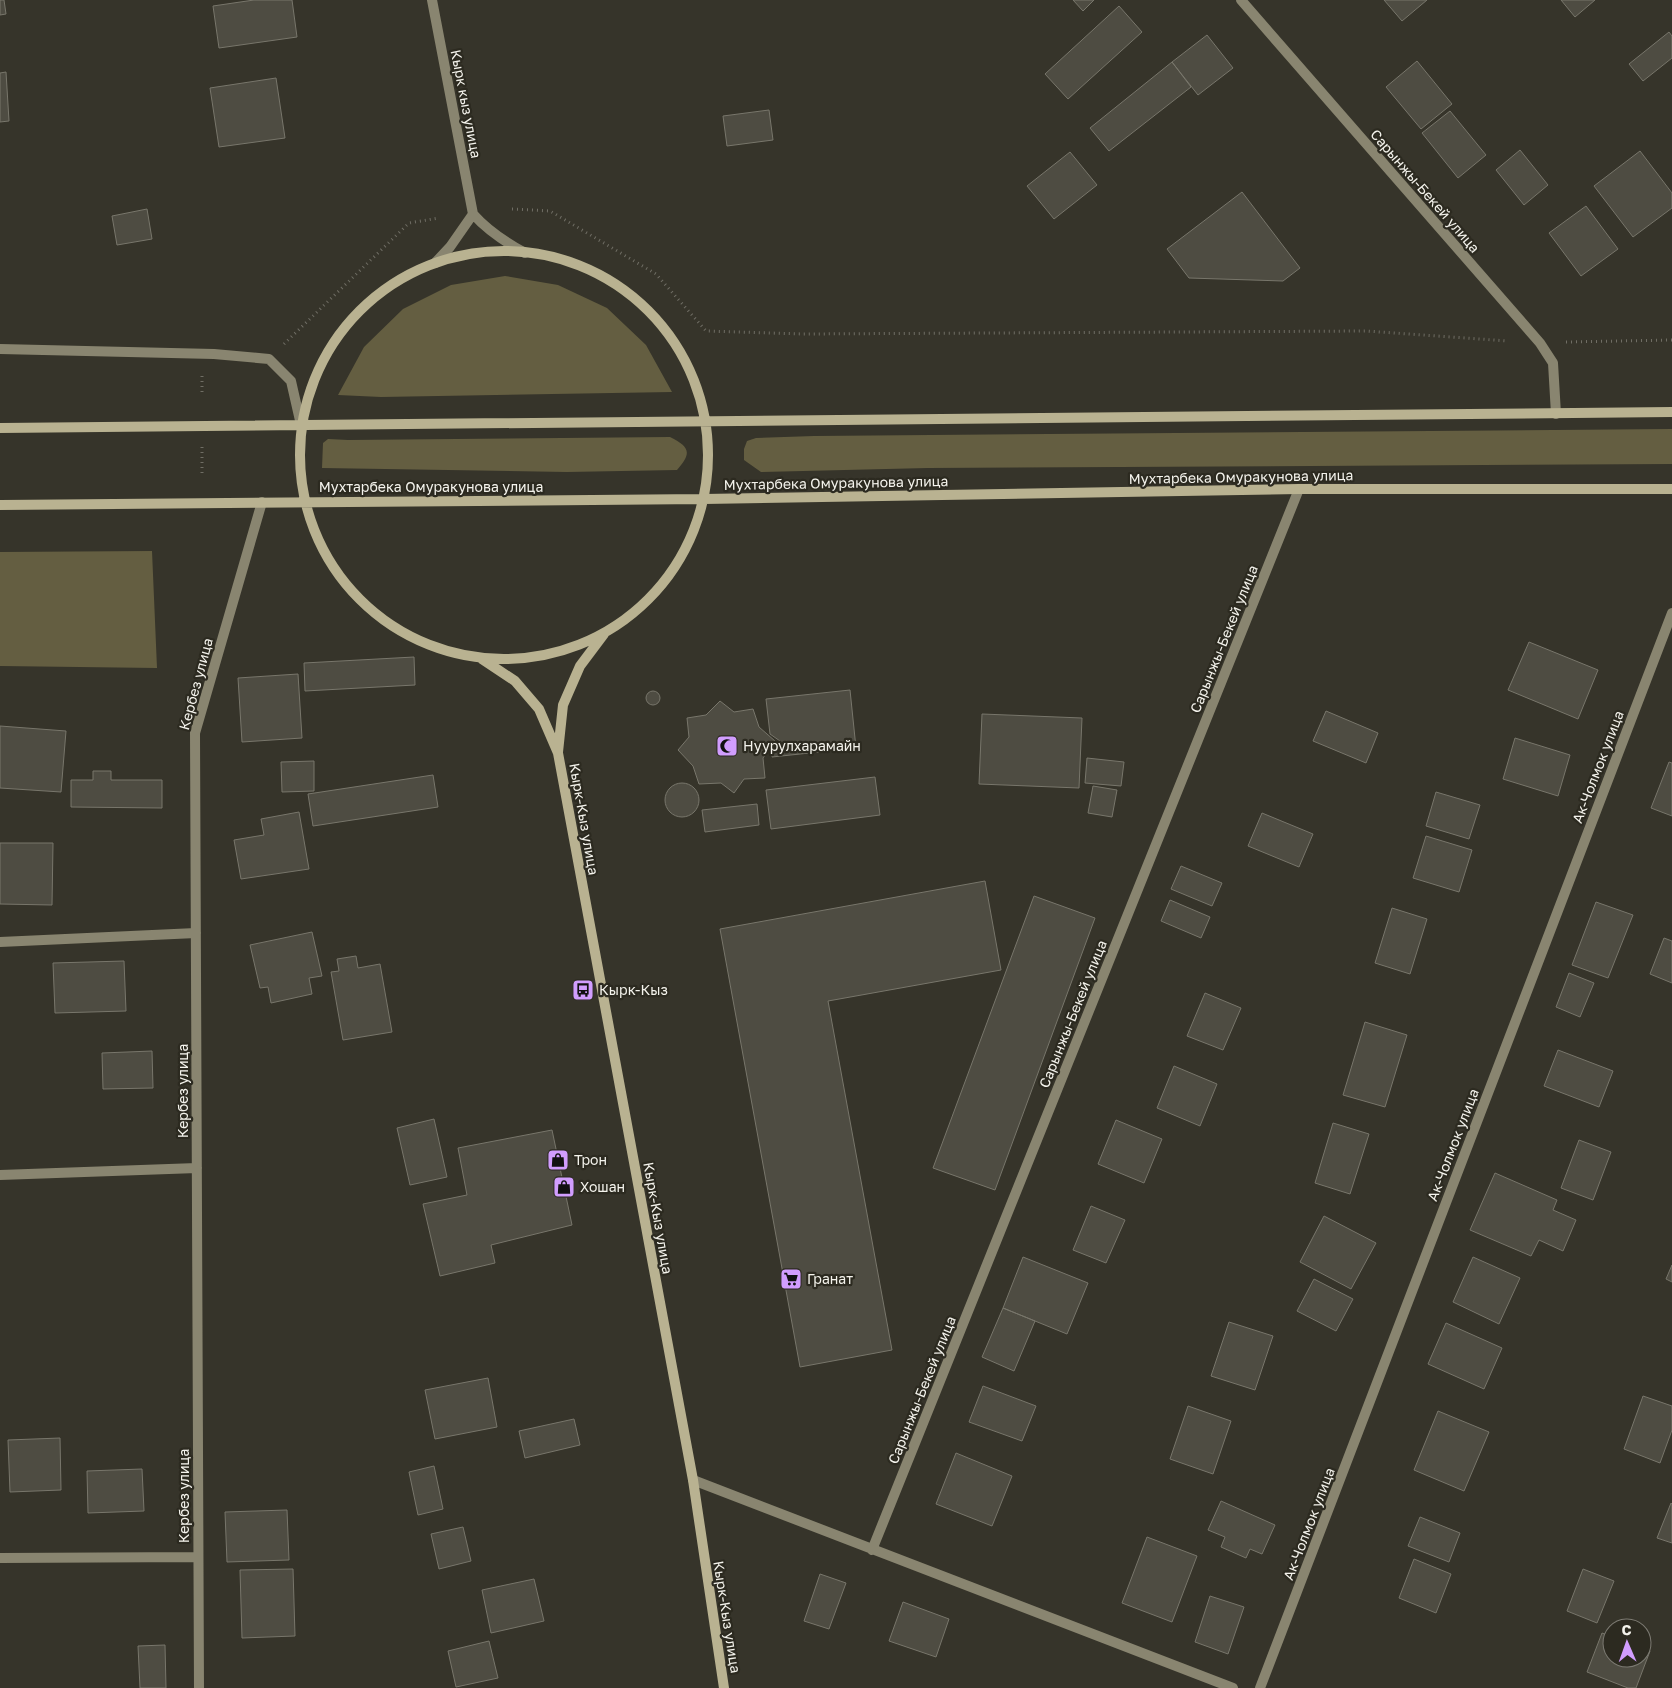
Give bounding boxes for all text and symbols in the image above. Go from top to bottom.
street label: Кырк кыз улица [448,48,485,160]
street label: Сарынжы-Бекей улица [1367,126,1484,256]
street label: Мухтарбека Омуракунова улица [1129,466,1353,487]
street label: Мухтарбека Омуракунова улица [724,472,948,493]
street label: Мухтарбека Омуракунова улица [319,478,543,495]
street label: Сарынжы-Бекей улица [1186,562,1261,715]
street label: Кербез улица [175,636,216,732]
street label: Ак-Чолмок улица [1568,708,1627,825]
mosque icon: Нуурулхарамайн [715,734,739,758]
place label: Нуурулхарамайн [743,737,861,754]
street label: Кырк-Кыз улица [566,762,603,876]
street label: Сарынжы-Бекей улица [1035,937,1110,1090]
bus stop icon: Кырк-Кыз [571,978,595,1002]
place label: Кырк-Кыз [599,981,668,998]
street label: Кербез улица [174,1044,191,1138]
street label: Ак-Чолмок улица [1423,1086,1482,1203]
shop icon: Трон [546,1148,570,1172]
place label: Трон [574,1151,607,1168]
street label: Кырк-Кыз улица [640,1161,677,1275]
shop icon: Хошан [552,1175,576,1199]
place label: Хошан [580,1178,625,1195]
supermarket icon: Гранат [779,1267,803,1291]
place label: Гранат [807,1270,853,1287]
street label: Сарынжы-Бекей улица [884,1313,959,1466]
street label: Кербез улица [175,1449,192,1543]
street label: Ак-Чолмок улица [1279,1465,1338,1582]
street label: Кырк-Кыз улица [710,1560,745,1674]
north arrow [1602,1618,1652,1668]
text: С [1621,1621,1632,1638]

